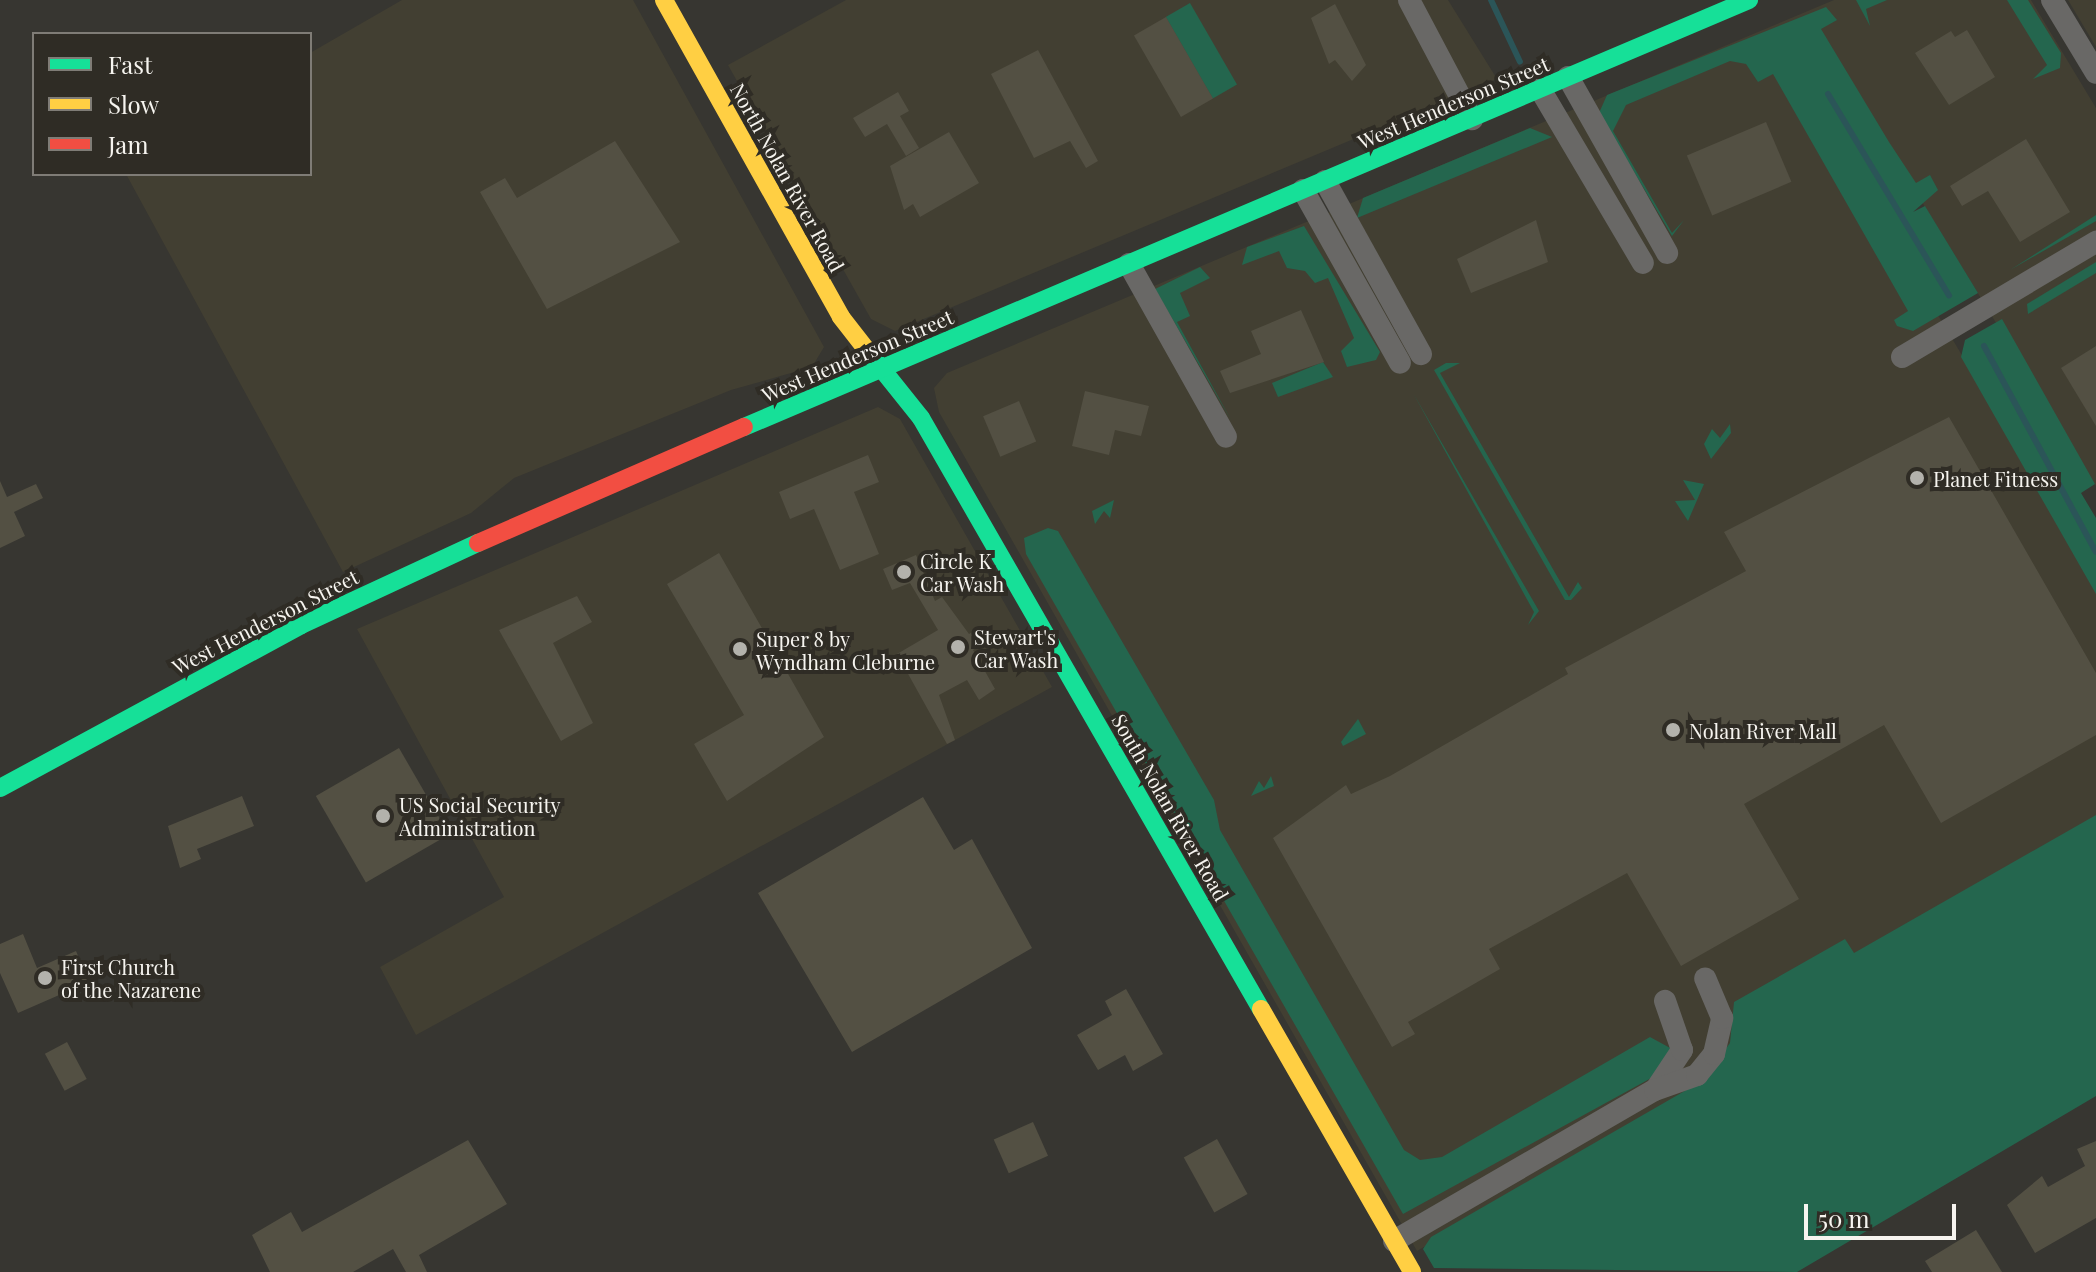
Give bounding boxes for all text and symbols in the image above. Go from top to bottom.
legend [32,32,312,176]
text: Fast [108,48,153,80]
street label: West Henderson Street [1354,51,1552,153]
street label: North Nolan River Road [726,78,850,276]
text: Slow [108,88,159,120]
text: Jam [108,128,149,160]
street label: West Henderson Street [758,304,956,406]
place label: Planet Fitness [1933,466,2059,490]
marker: Planet Fitness [1908,469,1926,487]
place label: Circle K Car Wash [920,548,1005,595]
marker: Circle K Car Wash [895,563,913,581]
street label: West Henderson Street [168,564,362,678]
place label: Stewart's Car Wash [974,624,1059,671]
place label: Super 8 by Wyndham Cleburne [756,626,935,673]
marker: Stewart's Car Wash [949,638,967,656]
marker: Super 8 by Wyndham Cleburne [731,640,749,658]
street label: South Nolan River Road [1108,709,1234,905]
place label: Nolan River Mall [1689,718,1837,742]
marker: Nolan River Mall [1664,721,1682,739]
place label: US Social Security Administration [399,792,561,839]
marker: US Social Security Administration [374,807,392,825]
place label: First Church of the Nazarene [61,954,201,1001]
marker: First Church of the Nazarene [36,969,54,987]
scale bar [1808,1188,1960,1238]
text: 50 m [1818,1202,1870,1234]

